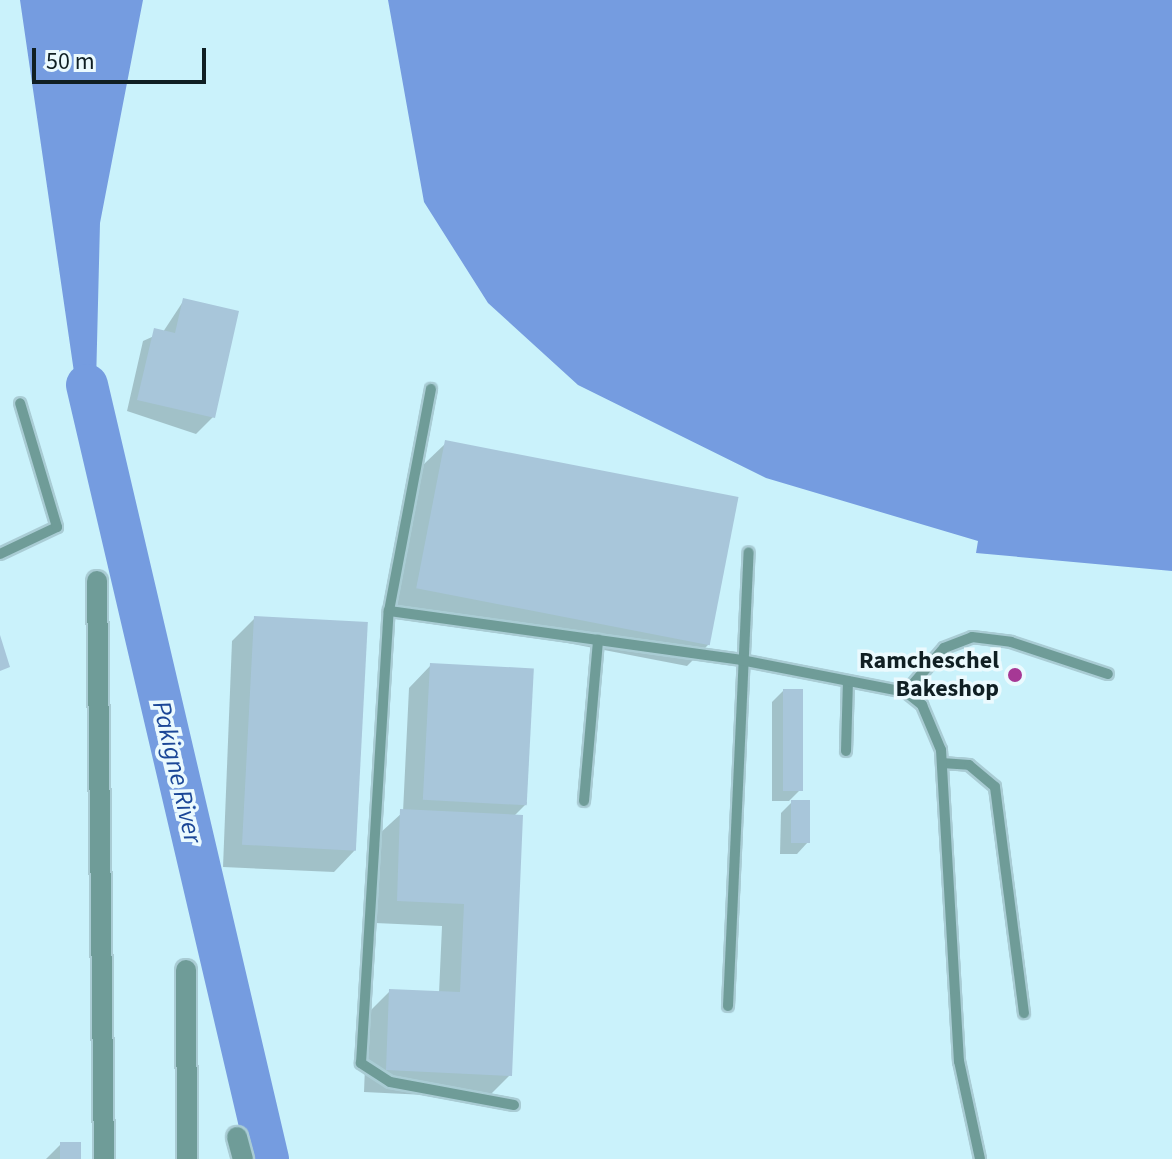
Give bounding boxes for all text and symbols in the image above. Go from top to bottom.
scale bar [36,32,210,82]
text: 50 m [46,44,95,79]
place label: Ramcheschel Bakeshop [859,647,999,703]
marker: Ramcheschel Bakeshop [1006,666,1024,684]
water label: Pakigne River [145,698,209,846]

